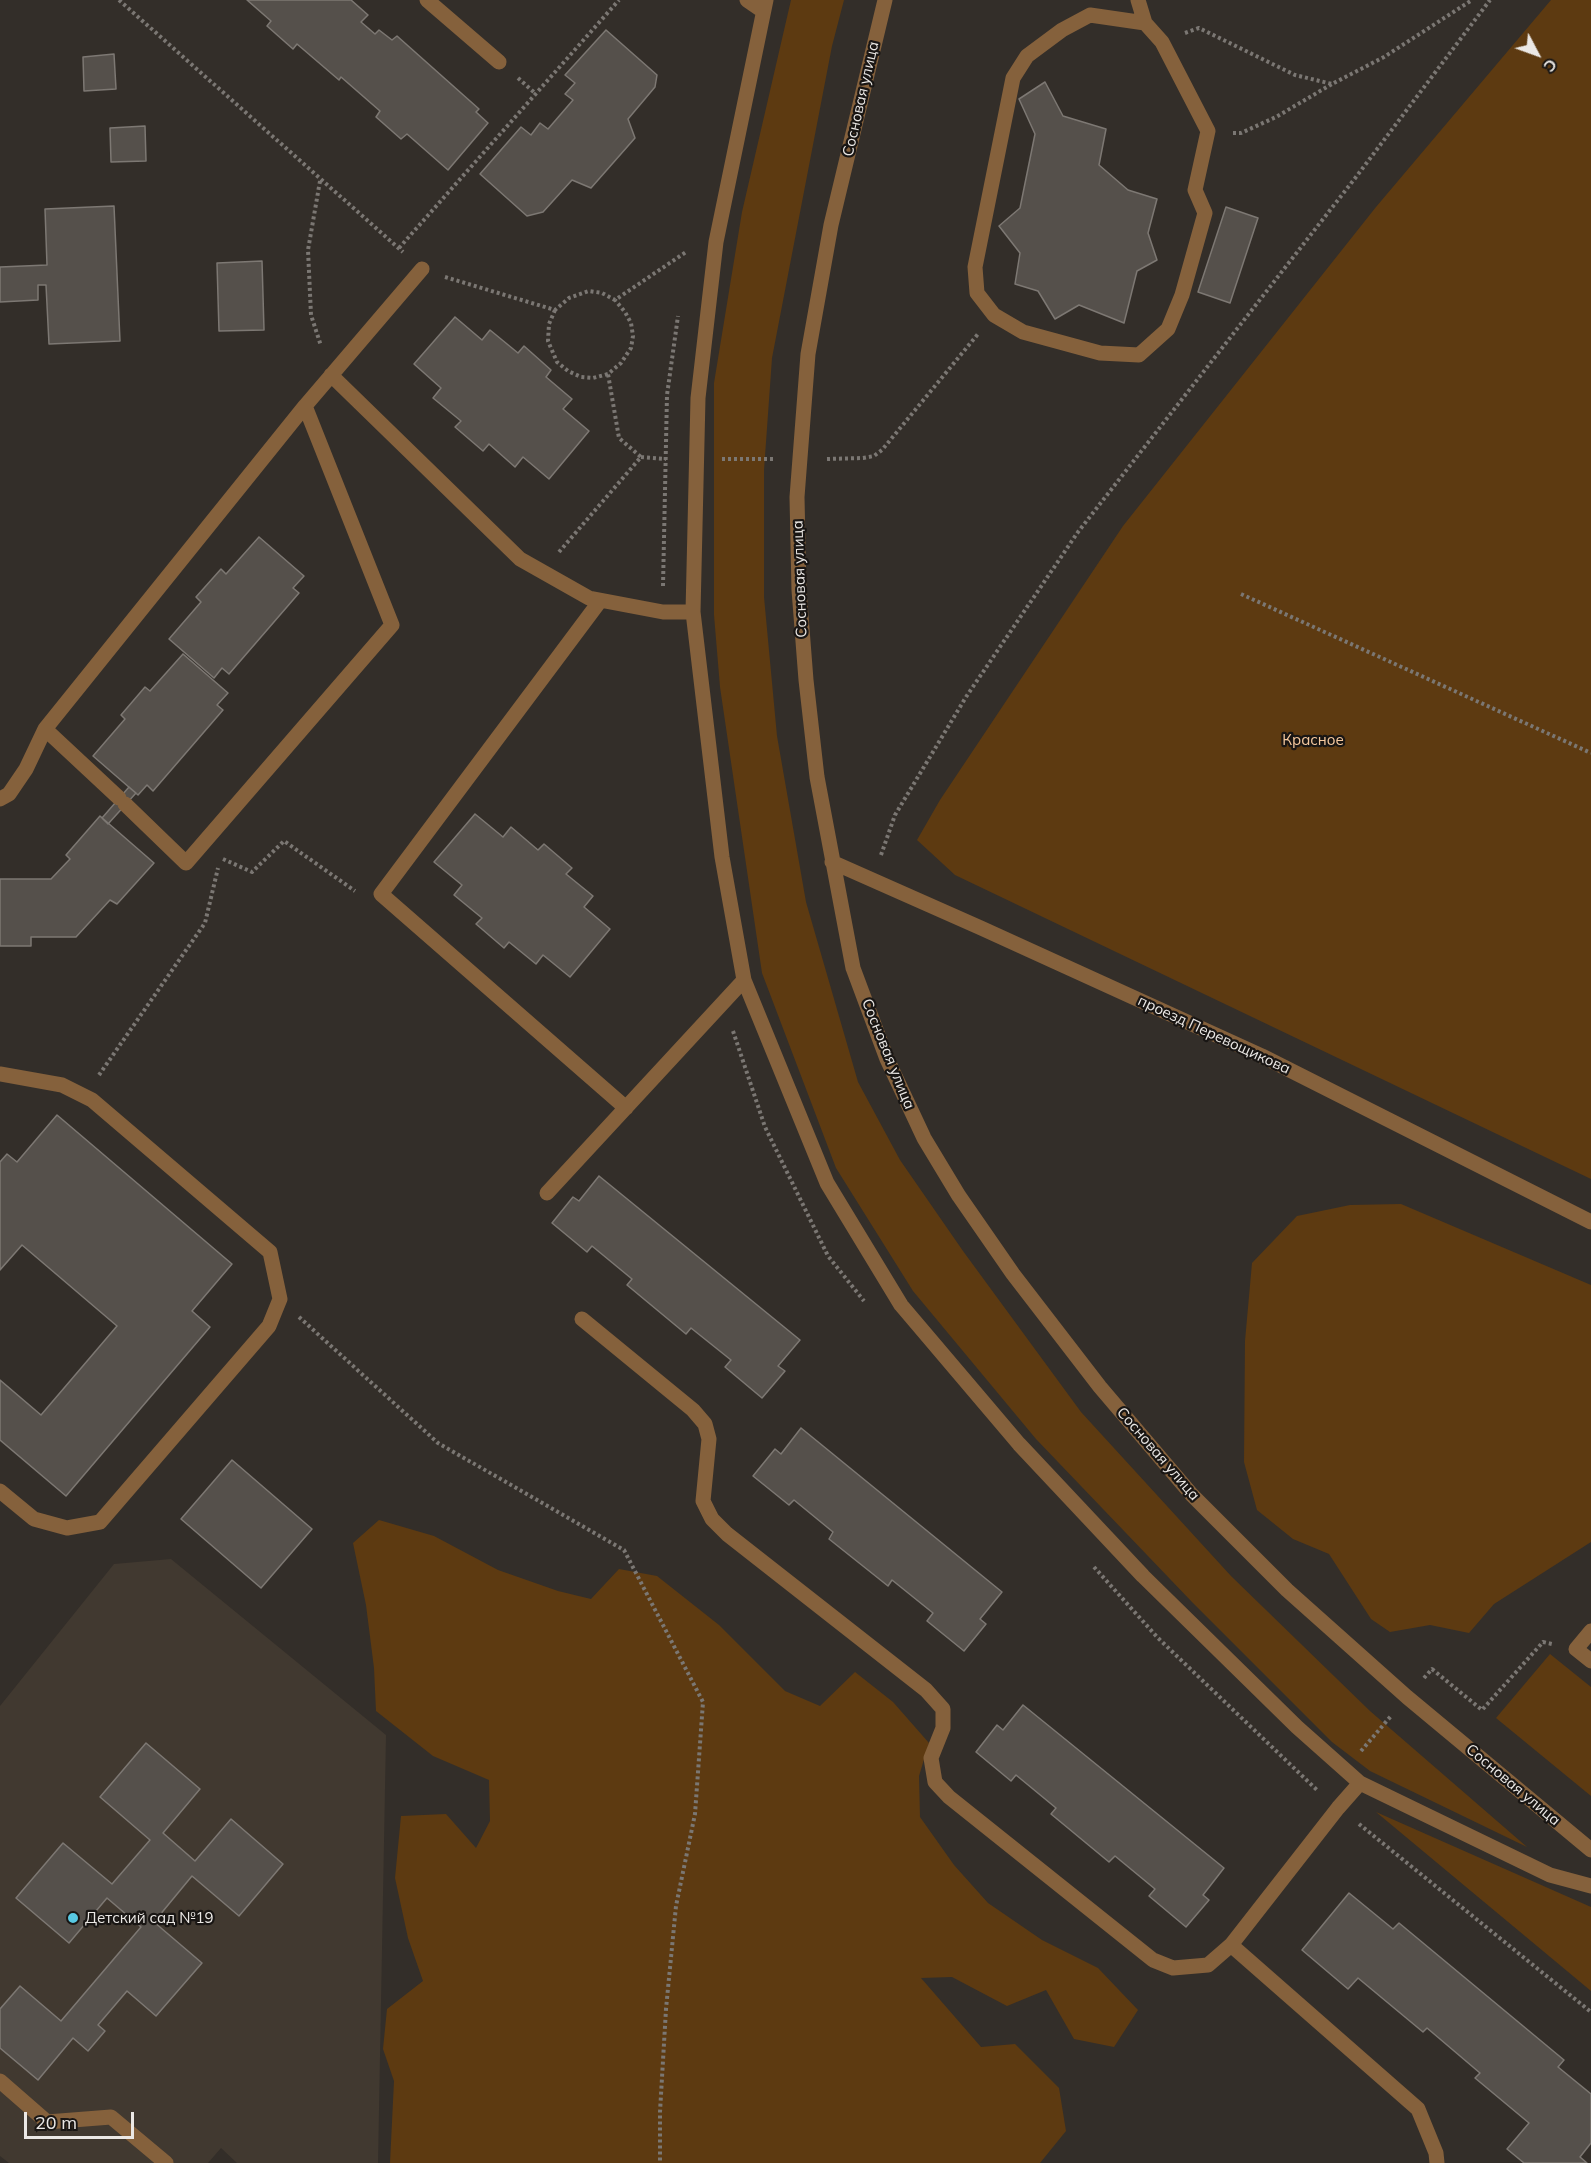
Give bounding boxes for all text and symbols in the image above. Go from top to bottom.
north arrow [1507,24,1567,84]
street label: Сосновая улица [839,40,883,158]
text: С [1539,55,1562,77]
street label: Сосновая улица [789,520,811,638]
park label: Красное [1282,731,1344,749]
street label: проезд Перевощикова [1135,992,1293,1078]
street label: Сосновая улица [858,996,918,1112]
street label: Сосновая улица [1113,1404,1203,1504]
street label: Сосновая улица [1462,1740,1564,1830]
place label: Детский сад №19 [85,1909,214,1927]
marker: Детский сад №19 [66,1911,80,1925]
scale bar [27,2100,136,2138]
text: 20 m [35,2111,77,2134]

